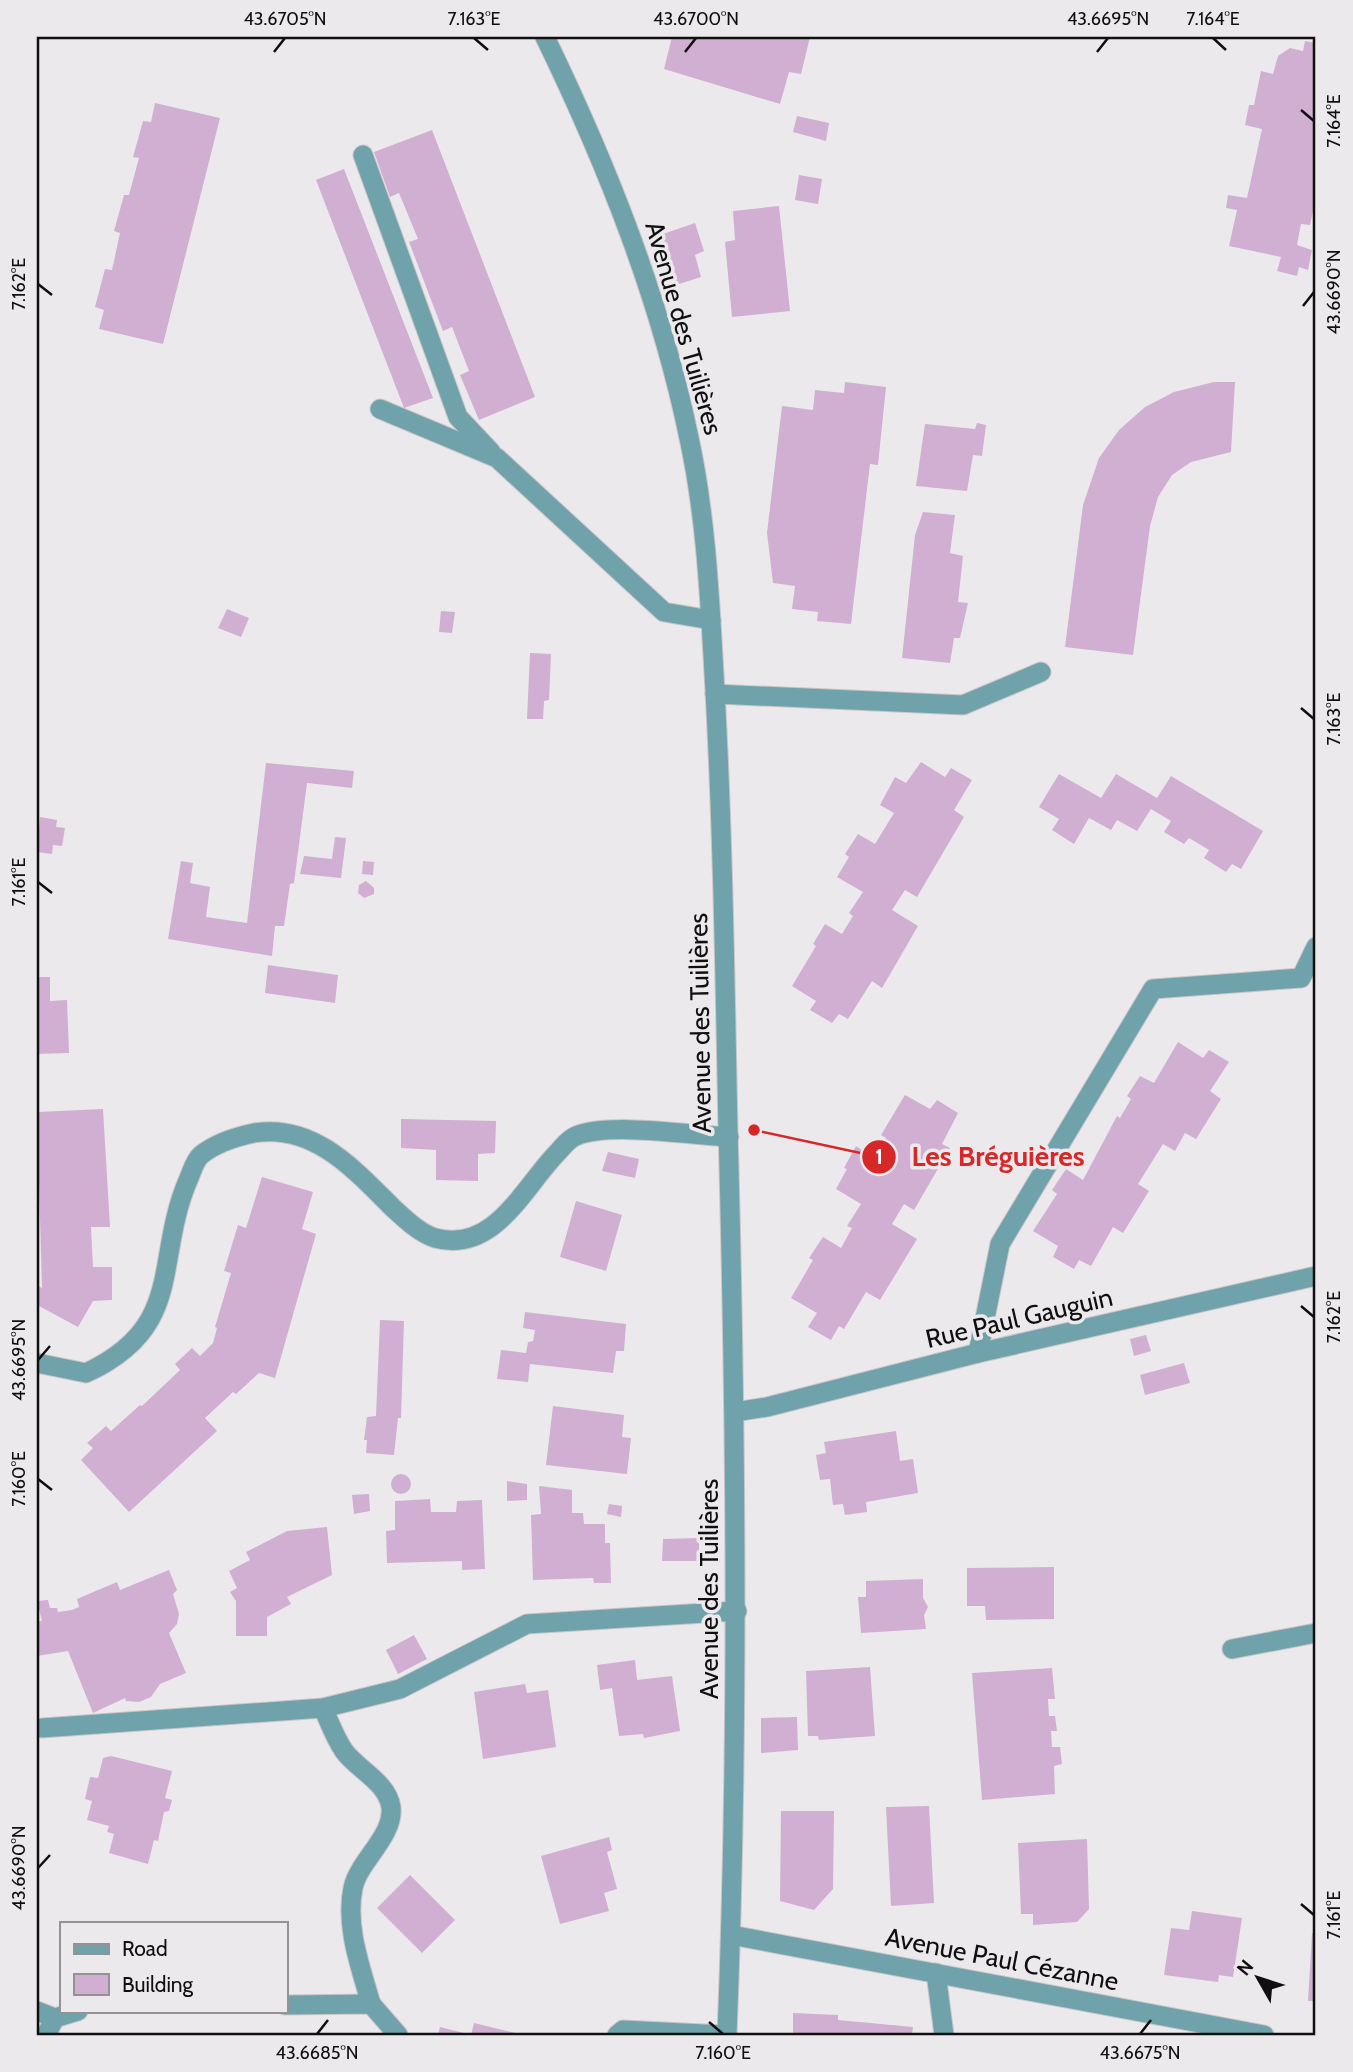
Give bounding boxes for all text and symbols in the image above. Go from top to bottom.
text: 43.6705°N [243,8,327,30]
text: 7.163°E [448,8,500,30]
text: 43.6700°N [653,8,739,30]
text: 43.6695°N [1067,8,1149,30]
text: 7.164°E [1186,8,1240,30]
text: 7.164°E [1323,94,1345,148]
street label: Avenue des Tuilières [638,218,730,439]
text: 43.6690°N [1323,249,1345,335]
text: 7.162°E [8,258,30,310]
text: 7.163°E [1323,693,1345,745]
text: 7.161°E [8,858,30,906]
street label: Avenue des Tuilières [682,912,718,1133]
callout: Les Bréguières [862,1132,1098,1181]
text: Les Bréguières [911,1139,1085,1173]
text: 1 [875,1144,883,1169]
street label: Rue Paul Gauguin [922,1281,1116,1355]
text: 7.162°E [1323,1291,1345,1343]
text: 43.6695°N [8,1319,30,1401]
text: 7.160°E [8,1451,30,1507]
street label: Avenue des Tuilières [693,1479,725,1699]
text: 43.6690°N [8,1825,30,1911]
text: 7.161°E [1323,1891,1345,1939]
street label: Avenue Paul Cézanne [883,1921,1121,1997]
legend [60,1922,287,2012]
text: Road [122,1936,168,1961]
north arrow [1224,1942,1294,2012]
text: N [1232,1955,1258,1980]
text: Building [122,1972,194,1997]
text: 43.6685°N [276,2042,358,2064]
text: 7.160°E [695,2042,751,2064]
text: 43.6675°N [1100,2042,1180,2064]

